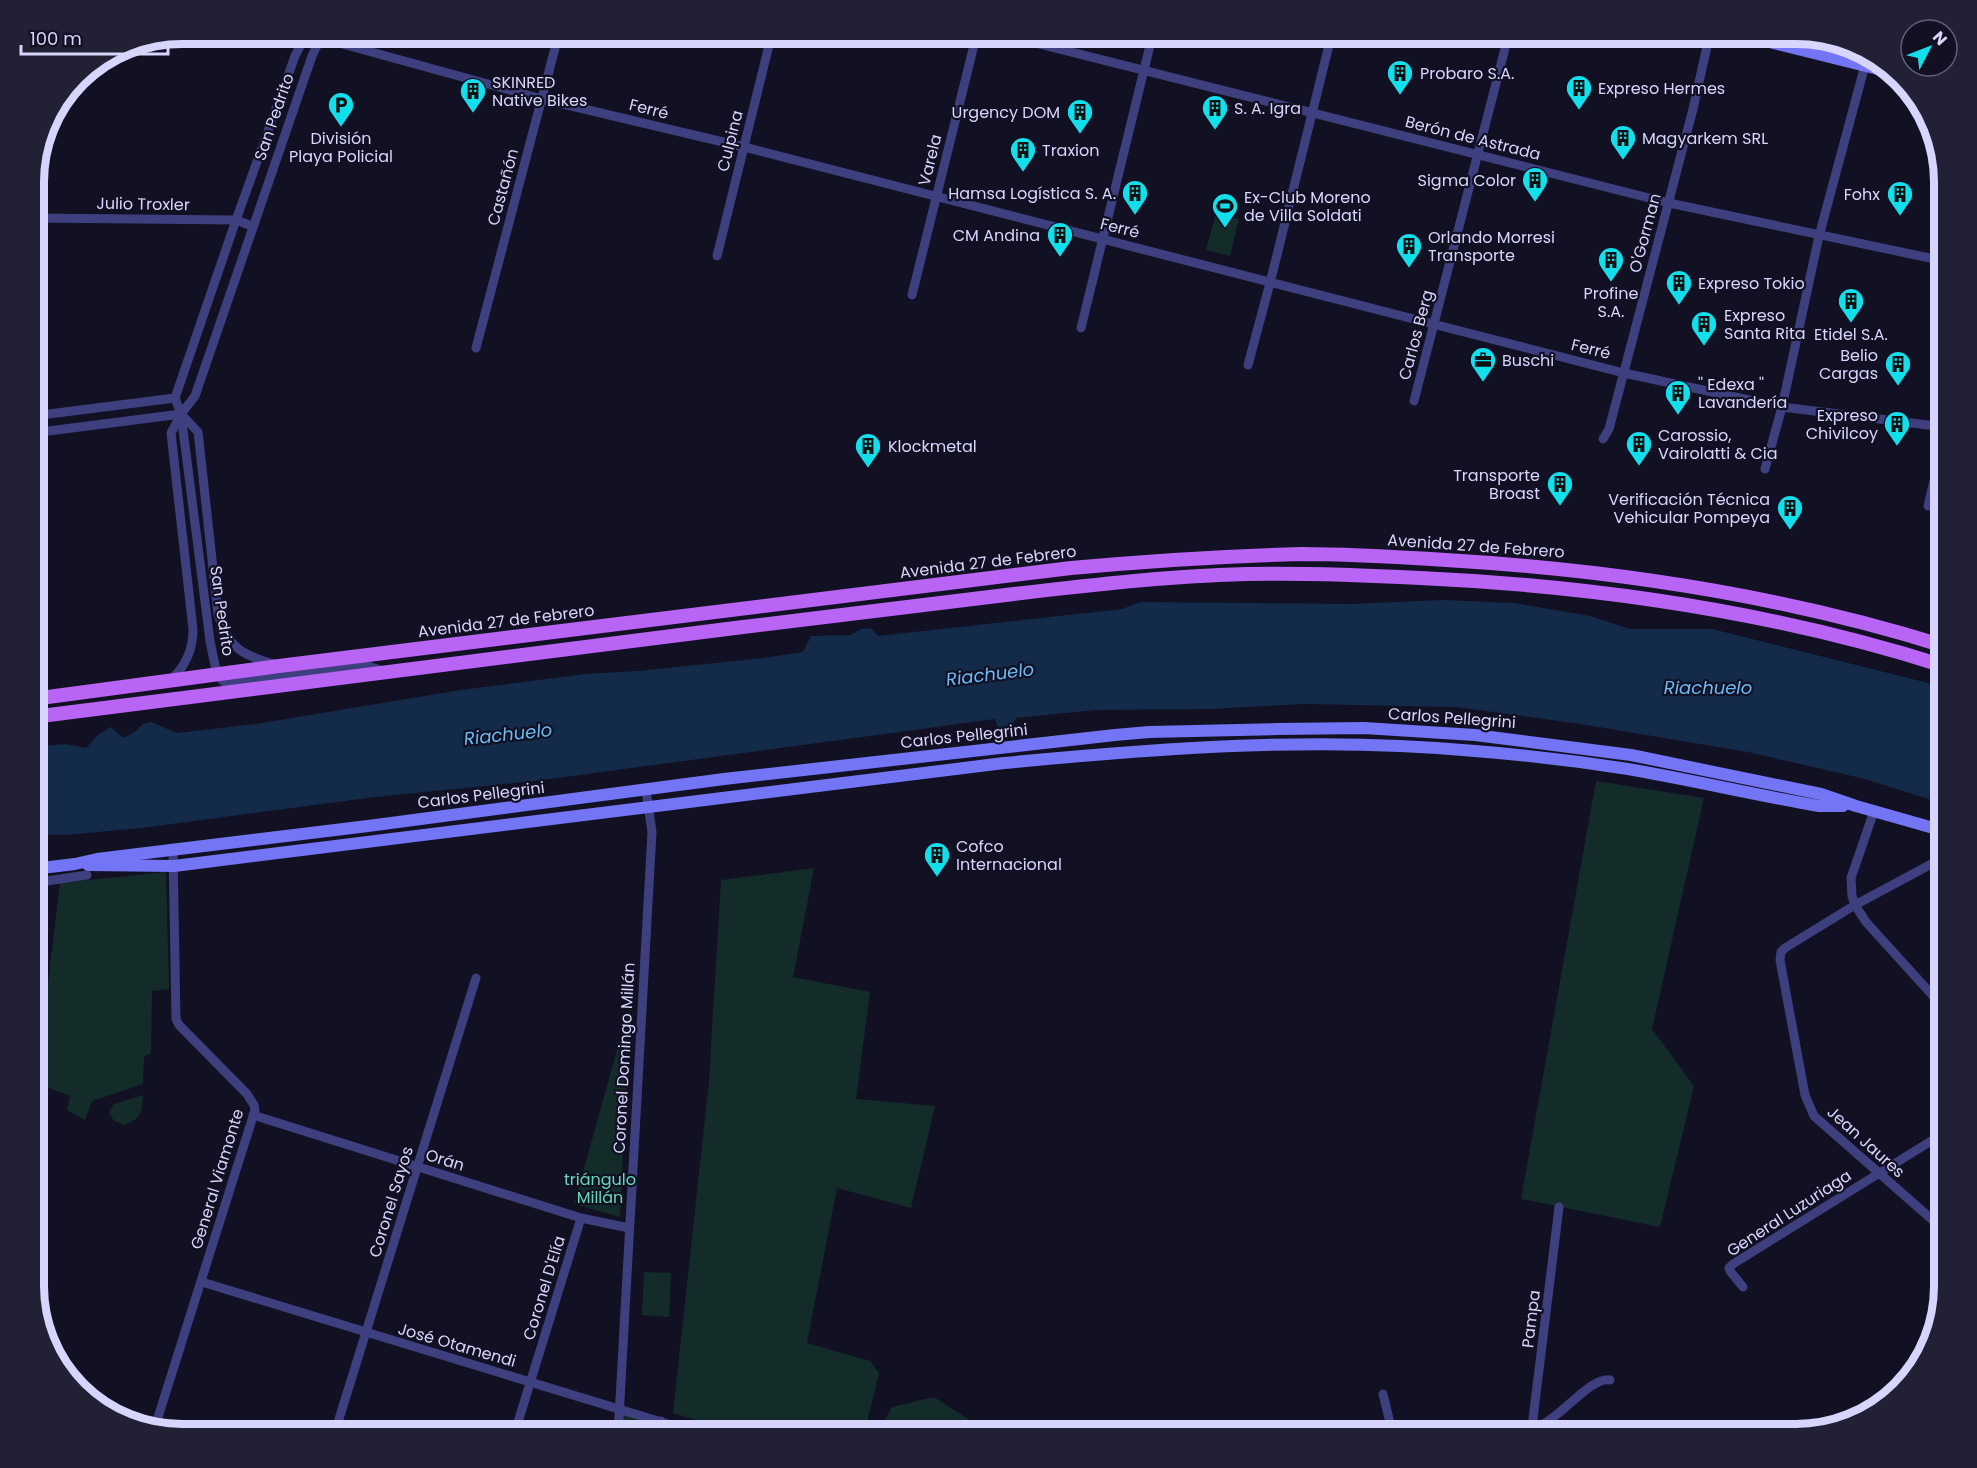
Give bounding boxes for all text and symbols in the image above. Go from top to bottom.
scale bar [21,18,168,56]
north arrow [1899,18,1959,78]
text: 100 m [30,26,82,51]
text: N [1927,26,1952,50]
building icon: Probaro S.A. [1385,58,1415,96]
place label: Probaro S.A. [1420,62,1514,85]
street label: San Pedrito [248,70,300,164]
place label: SKINRED Native Bikes [492,71,587,112]
building icon: Expreso Hermes [1564,73,1594,111]
building icon: SKINRED Native Bikes [458,76,488,114]
place label: Expreso Hermes [1598,77,1725,100]
parking icon: División Playa Policial [326,90,356,128]
street label: Ferré [627,93,671,125]
building icon: S. A. Igra [1200,93,1230,131]
building icon: Urgency DOM [1065,97,1095,135]
place label: S. A. Igra [1234,97,1301,120]
place label: Urgency DOM [952,101,1060,124]
street label: Culpina [711,108,749,174]
street label: Berón de Astrada [1403,110,1543,166]
building icon: Magyarkem SRL [1608,123,1638,161]
place label: División Playa Policial [289,127,393,168]
place label: Magyarkem SRL [1642,127,1768,150]
street label: Varela [913,132,947,188]
building icon: Traxion [1008,135,1038,173]
place label: Traxion [1042,139,1100,162]
street label: Castañón [482,146,524,228]
building icon: Sigma Color [1520,165,1550,203]
place label: Sigma Color [1418,169,1516,192]
building icon: Hamsa Logística S. A. [1120,178,1150,216]
building icon: Fohx [1885,179,1915,217]
place label: Hamsa Logística S. A. [948,182,1116,205]
place label: Fohx [1844,183,1880,206]
place label: Ex-Club Moreno de Villa Soldati [1244,186,1371,227]
sports icon: Ex-Club Moreno de Villa Soldati [1210,191,1240,229]
street label: O'Gorman [1623,191,1667,275]
street label: Julio Troxler [96,192,190,216]
street label: Ferré [1098,212,1142,244]
building icon: CM Andina [1045,220,1075,258]
place label: CM Andina [953,224,1040,247]
place label: Orlando Morresi Transporte [1428,226,1555,267]
building icon: Orlando Morresi Transporte [1394,231,1424,269]
building icon: Profine S.A. [1596,245,1626,283]
building icon: Expreso Tokio [1664,268,1694,306]
place label: Expreso Tokio [1698,272,1805,295]
place label: Profine S.A. [1584,282,1638,323]
building icon: Etidel S.A. [1836,286,1866,324]
street label: Carlos Berg [1393,287,1439,383]
place label: Expreso Santa Rita [1724,304,1806,345]
building icon: Expreso Santa Rita [1689,309,1719,347]
place label: Etidel S.A. [1814,323,1888,346]
street label: Ferré [1569,333,1613,365]
place label: Belio Cargas [1819,344,1878,385]
office icon: Buschi [1468,345,1498,383]
place label: Buschi [1502,349,1554,372]
building icon: Belio Cargas [1883,349,1913,387]
place label: '' Edexa '' Lavandería [1698,373,1787,414]
building icon: '' Edexa '' Lavandería [1663,378,1693,416]
place label: Expreso Chivilcoy [1806,404,1878,445]
building icon: Expreso Chivilcoy [1882,409,1912,447]
place label: Carossio, Vairolatti & Cia [1658,424,1778,465]
building icon: Carossio, Vairolatti & Cia [1624,429,1654,467]
building icon: Klockmetal [853,431,883,469]
place label: Klockmetal [888,435,977,458]
place label: Transporte Broast [1453,464,1540,505]
building icon: Transporte Broast [1545,469,1575,507]
place label: Verificación Técnica Vehicular Pompeya [1608,488,1770,529]
building icon: Verificación Técnica Vehicular Pompeya [1775,493,1805,531]
street label: Avenida 27 de Febrero [1386,528,1566,564]
street label: Avenida 27 de Febrero [898,540,1078,584]
street label: San Pedrito [204,564,240,658]
street label: Avenida 27 de Febrero [416,599,596,643]
water label: Riachuelo [944,656,1036,692]
water label: Riachuelo [1664,675,1752,700]
street label: Carlos Pellegrini [1387,702,1517,734]
water label: Riachuelo [463,717,553,751]
street label: Carlos Pellegrini [899,718,1029,754]
street label: Carlos Pellegrini [416,776,546,814]
place label: Cofco Internacional [956,835,1062,876]
building icon: Cofco Internacional [922,840,952,878]
street label: Coronel Domingo Millán [608,962,640,1154]
street label: Jean Jaures [1822,1101,1910,1183]
street label: General Viamonte [185,1106,249,1252]
street label: Orán [423,1143,467,1177]
street label: Coronel Sayos [363,1144,419,1260]
street label: General Luzuriaga [1722,1164,1856,1262]
park label: triángulo Millán [564,1168,636,1209]
street label: Coronel D'Elía [517,1233,571,1343]
street label: Pampa [1516,1289,1546,1349]
street label: José Otamendi [395,1317,519,1373]

